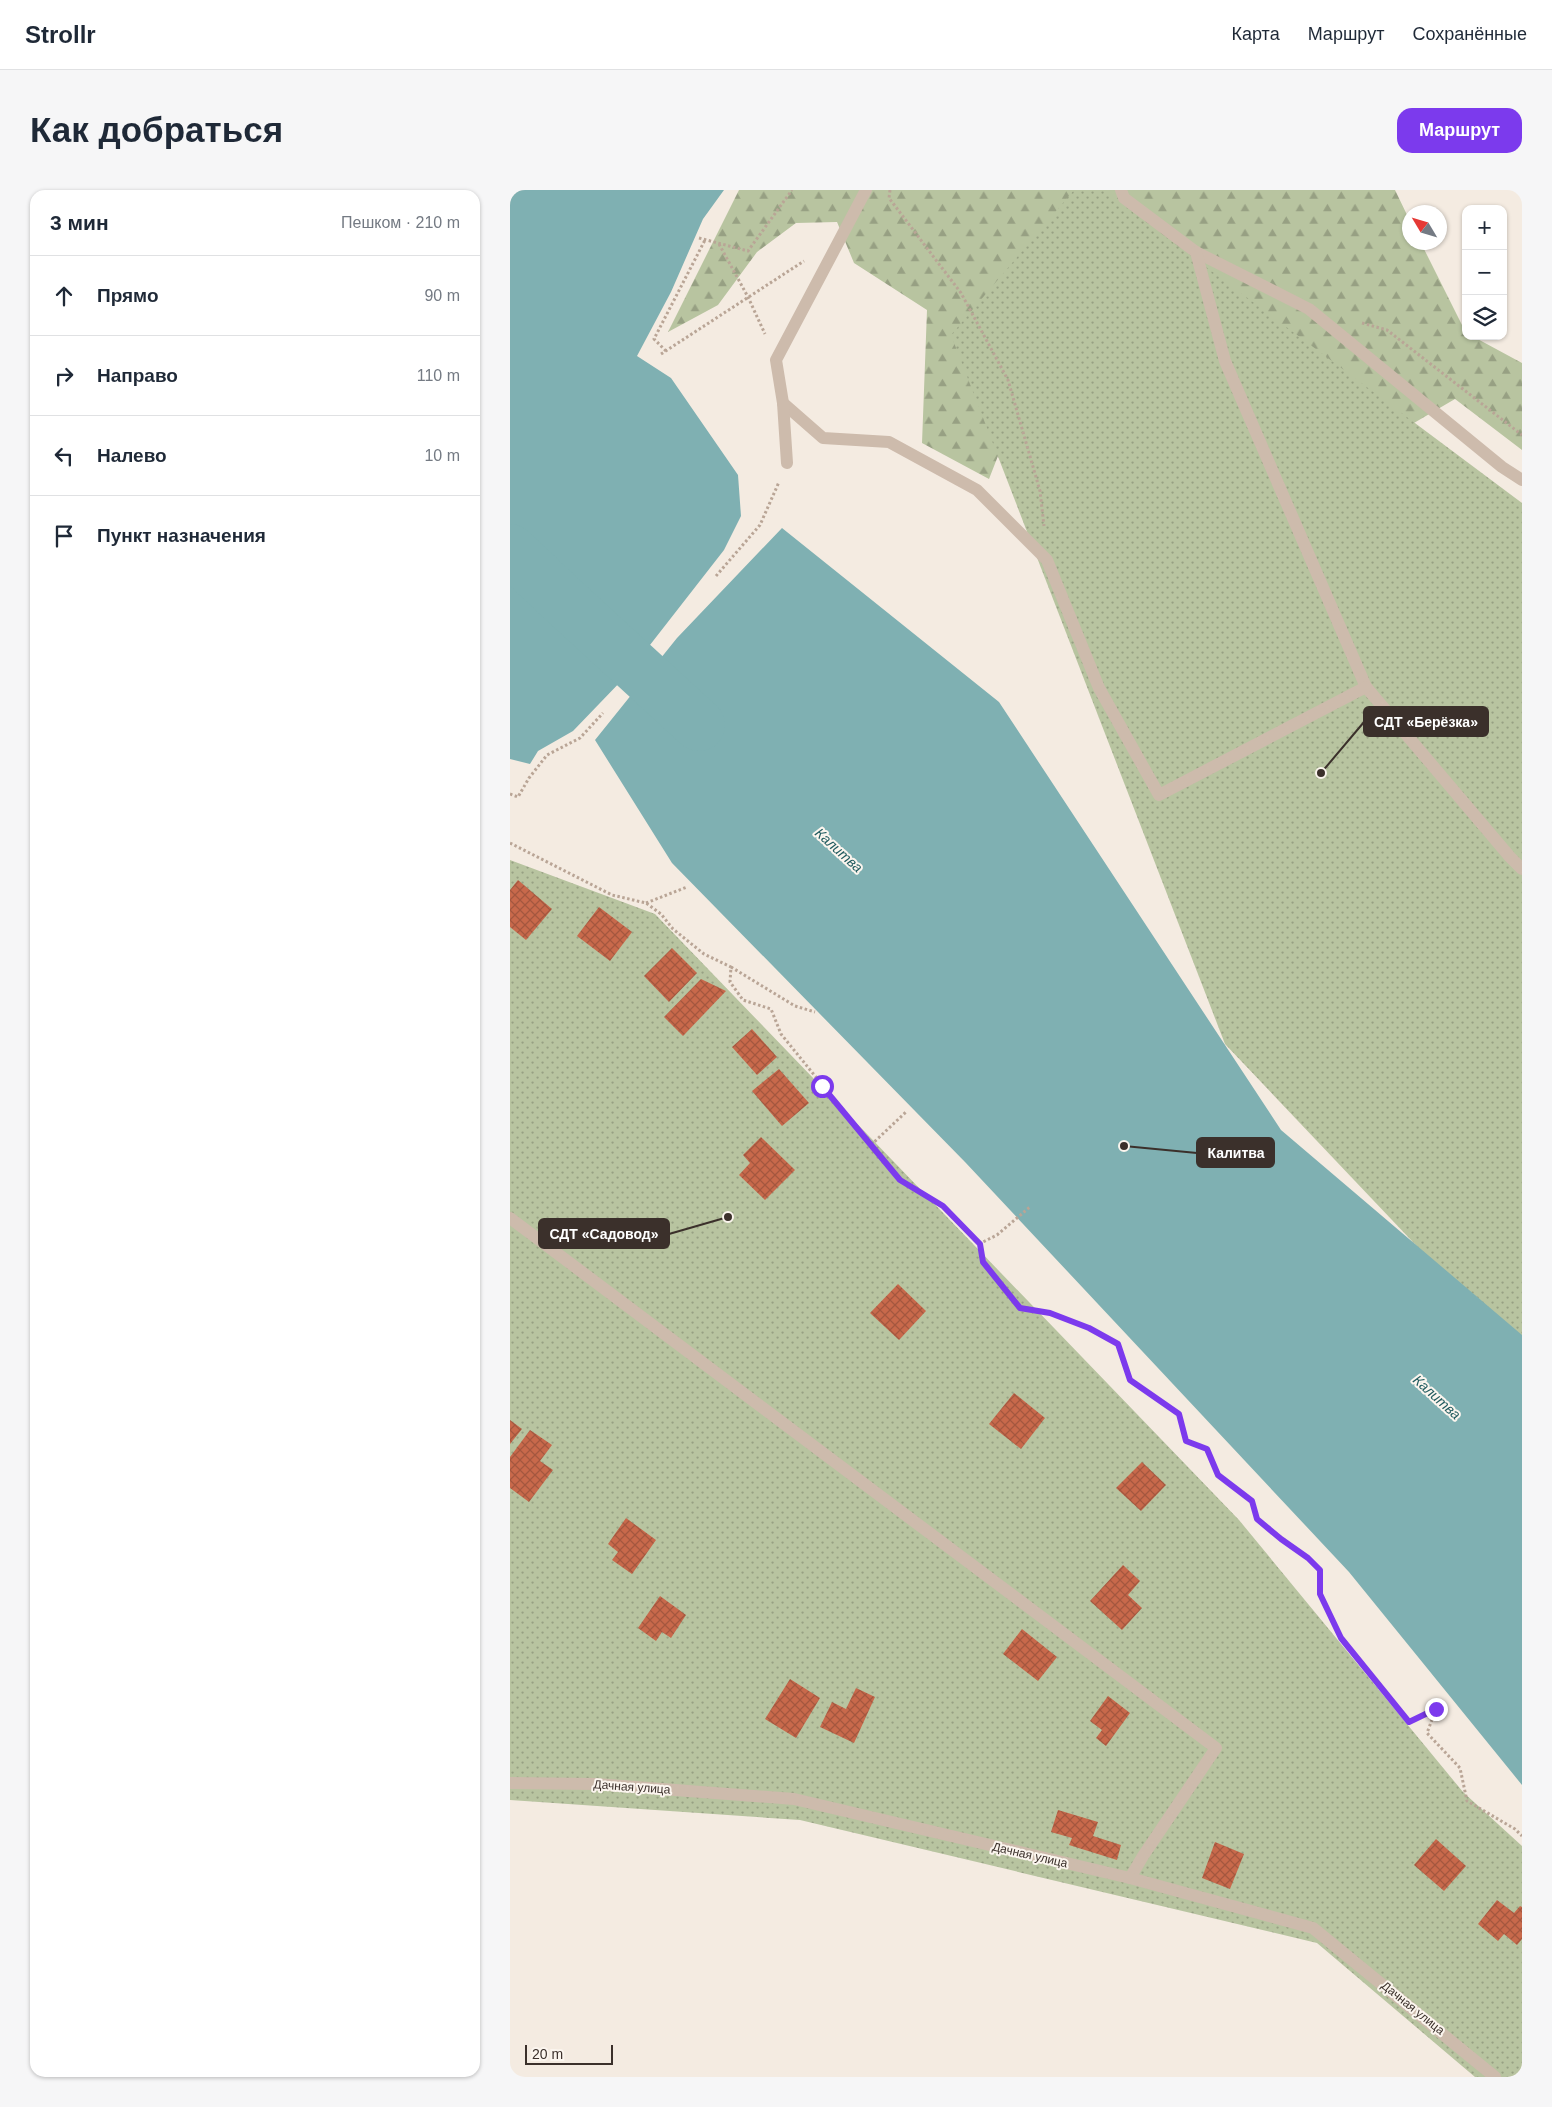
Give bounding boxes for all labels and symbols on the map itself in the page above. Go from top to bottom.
north arrow [1402,205,1447,250]
callout: СДТ «Берёзка» [1364,707,1488,736]
text: СДТ «Берёзка» [1374,714,1478,730]
water label: Калитва [812,825,866,875]
route start [811,1075,834,1098]
callout: Калитва [1197,1138,1274,1167]
text: Калитва [1207,1145,1265,1161]
callout: СДТ «Садовод» [539,1219,669,1248]
text: СДТ «Садовод» [549,1226,659,1242]
water label: Калитва [1410,1372,1464,1422]
route end [1425,1698,1448,1721]
street label: Дачная улица [593,1777,671,1797]
street label: Дачная улица [991,1840,1069,1871]
street label: Дачная улица [1379,1978,1448,2038]
scale bar [525,2042,612,2065]

